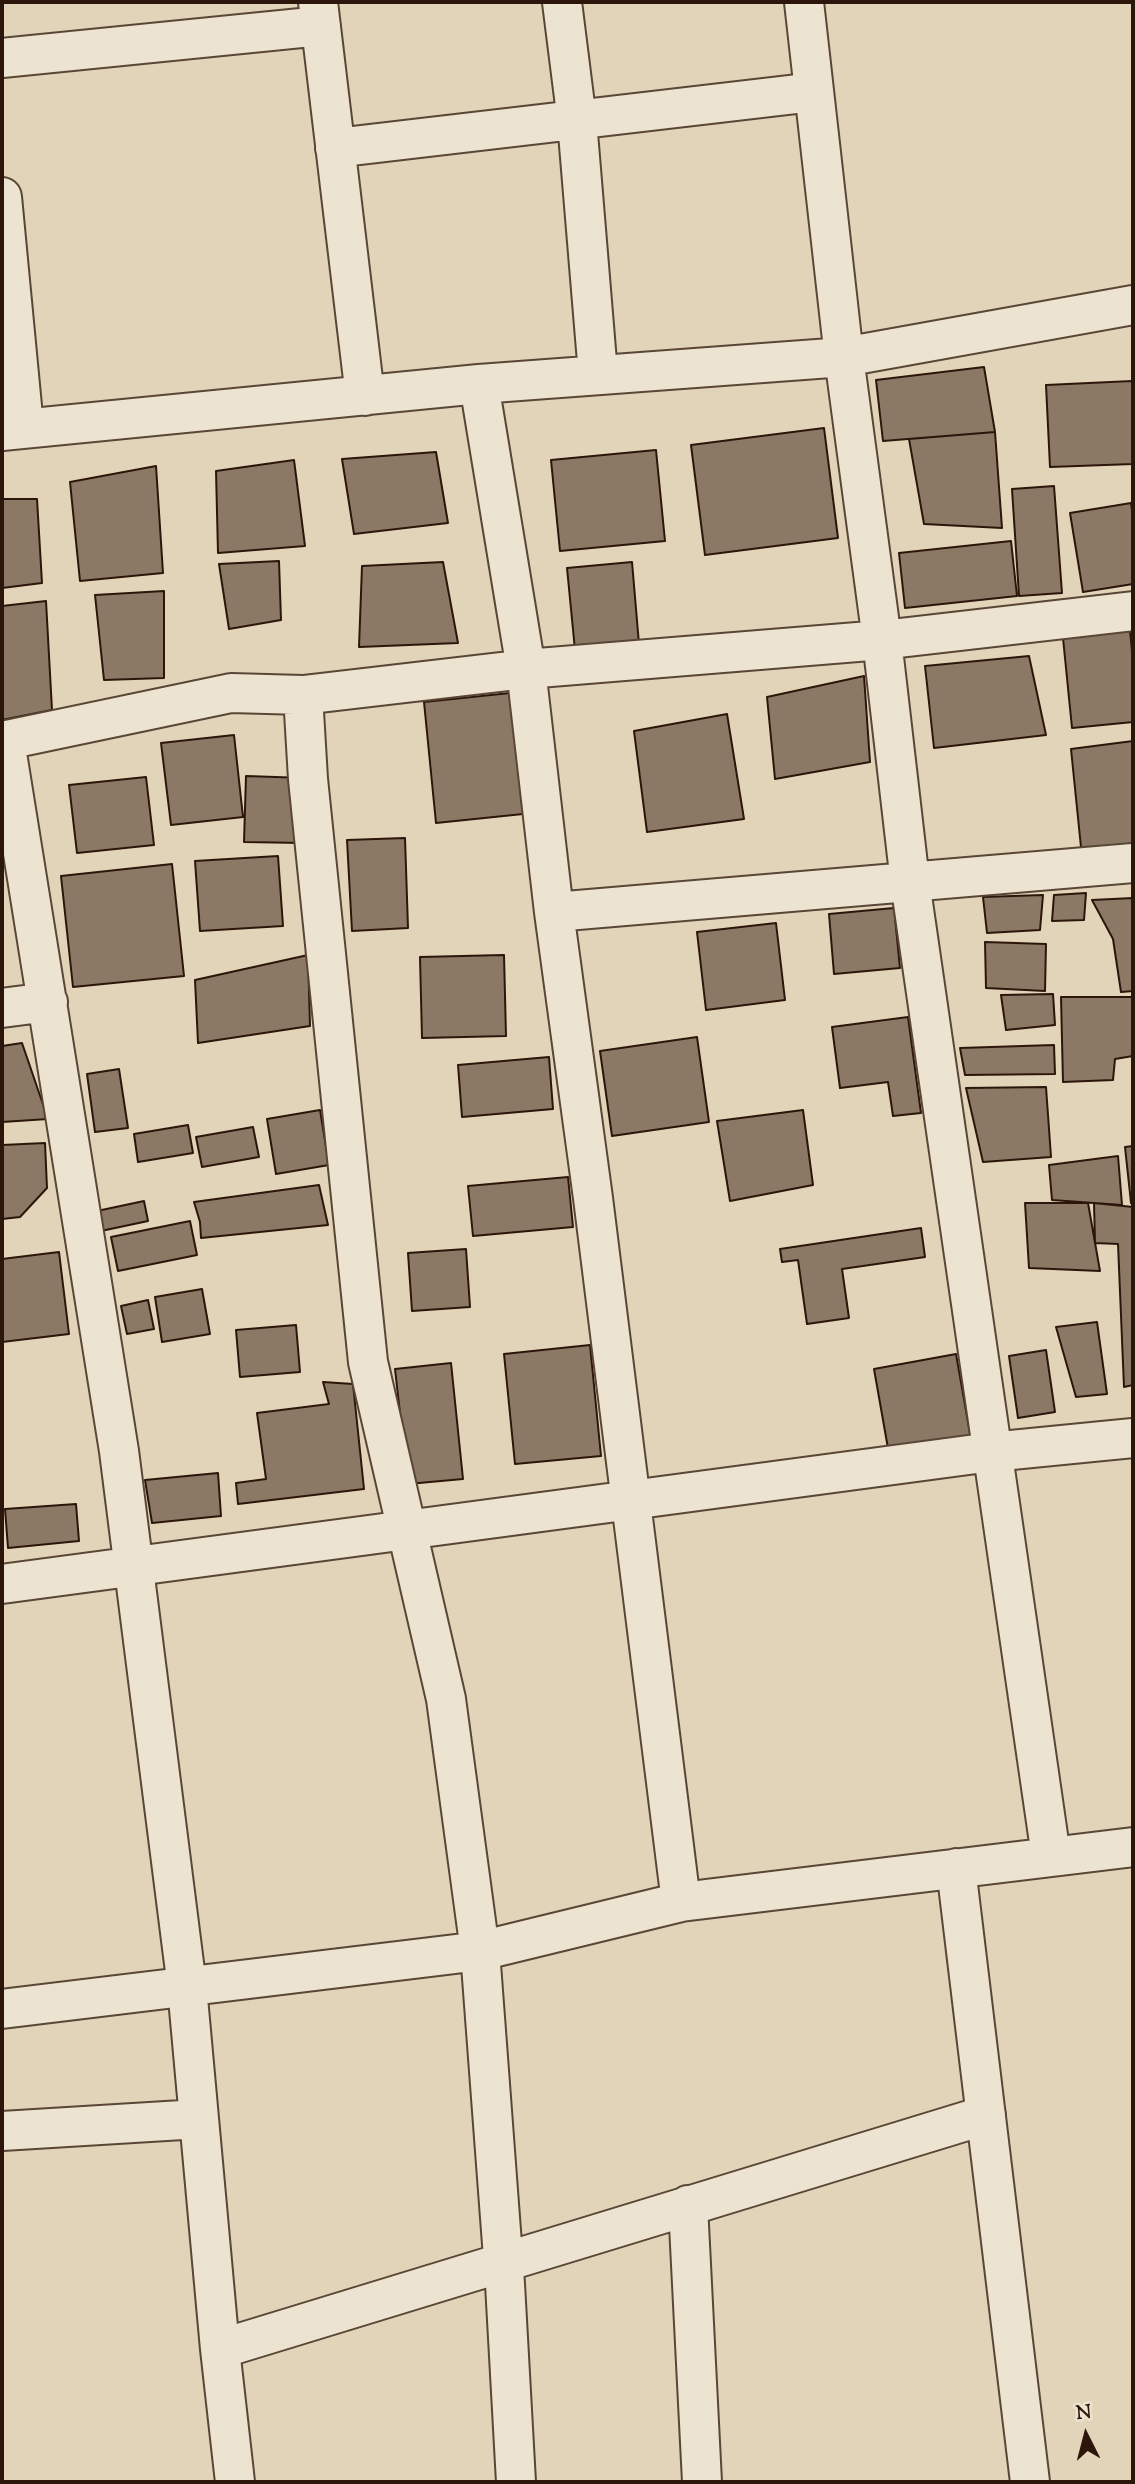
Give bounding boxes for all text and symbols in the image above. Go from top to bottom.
text: N [1075,2399,1093,2428]
north arrow [1051,2400,1121,2470]

